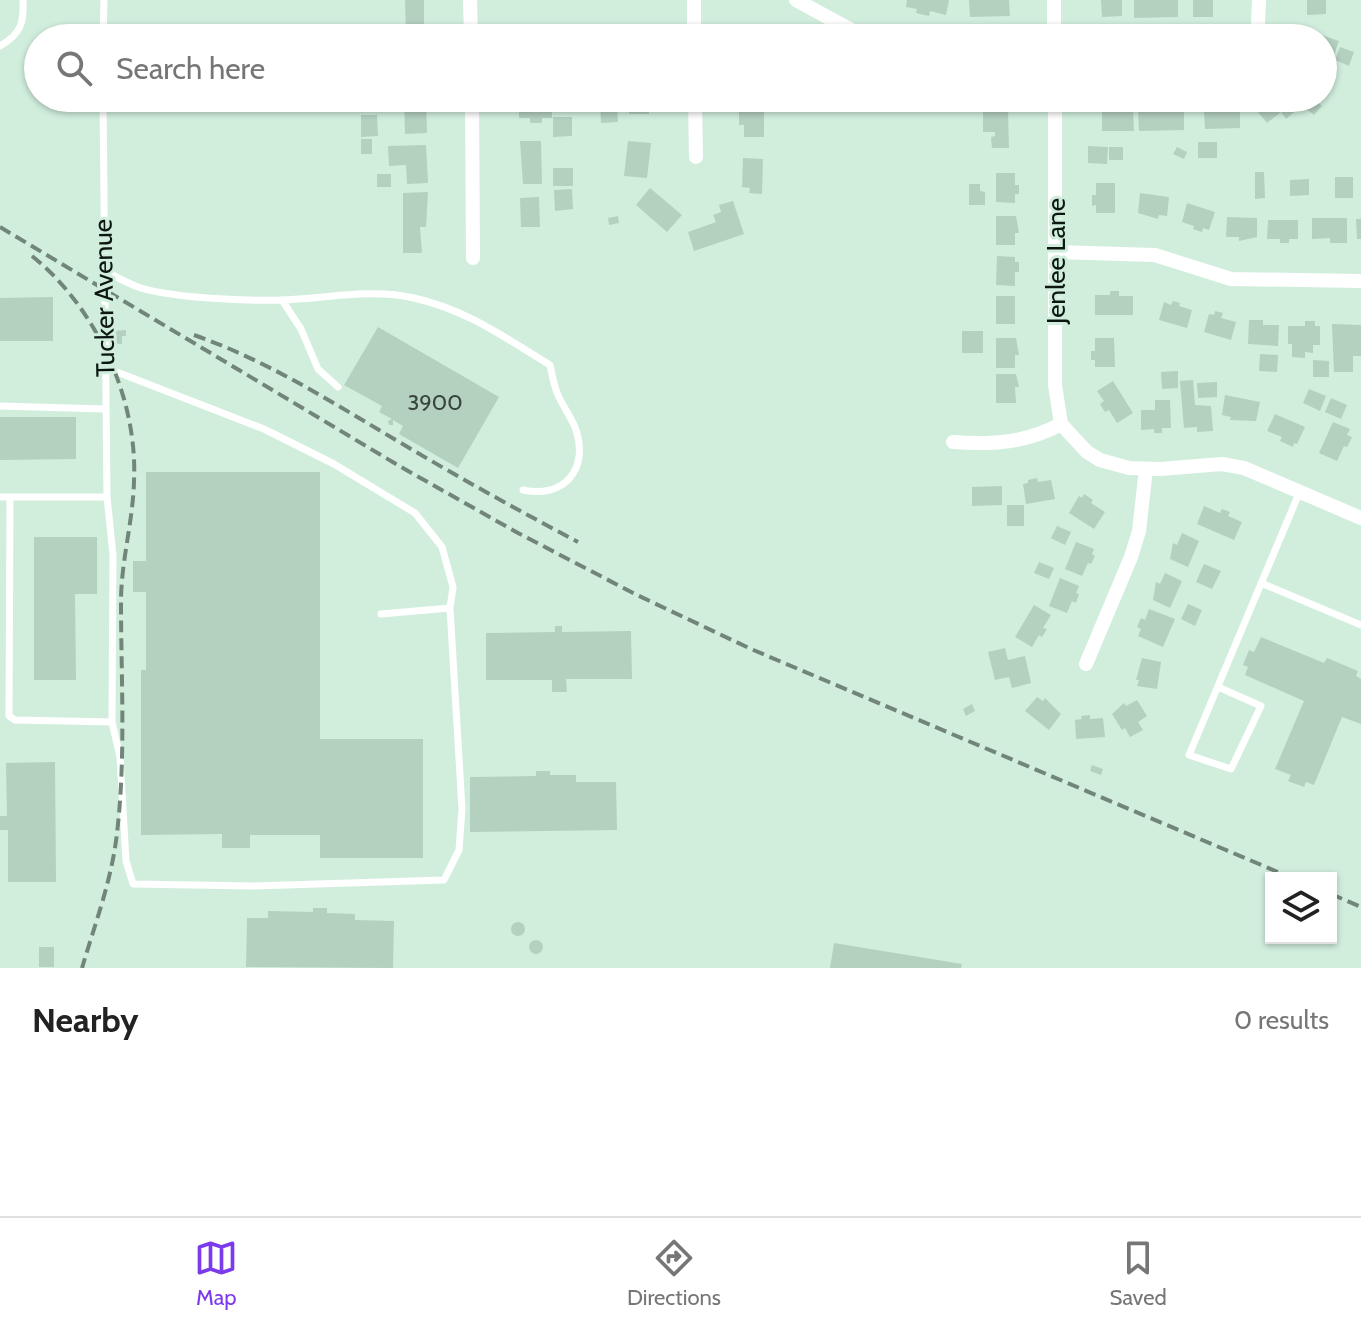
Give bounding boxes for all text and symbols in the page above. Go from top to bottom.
search box [24,24,1337,112]
icon: search [52,46,96,90]
text: Search here [116,50,265,87]
street label: Jenlee Lane [1040,198,1072,325]
street label: Tucker Avenue [87,219,121,377]
house number: 3900 [407,389,463,416]
map controls [1265,872,1337,944]
button: layers [1265,872,1337,944]
text: Nearby [32,999,139,1041]
text: 0 results [1234,1004,1329,1036]
tab: Map [194,1236,238,1311]
tab: Directions [627,1236,721,1311]
tab: Saved [1110,1236,1167,1311]

